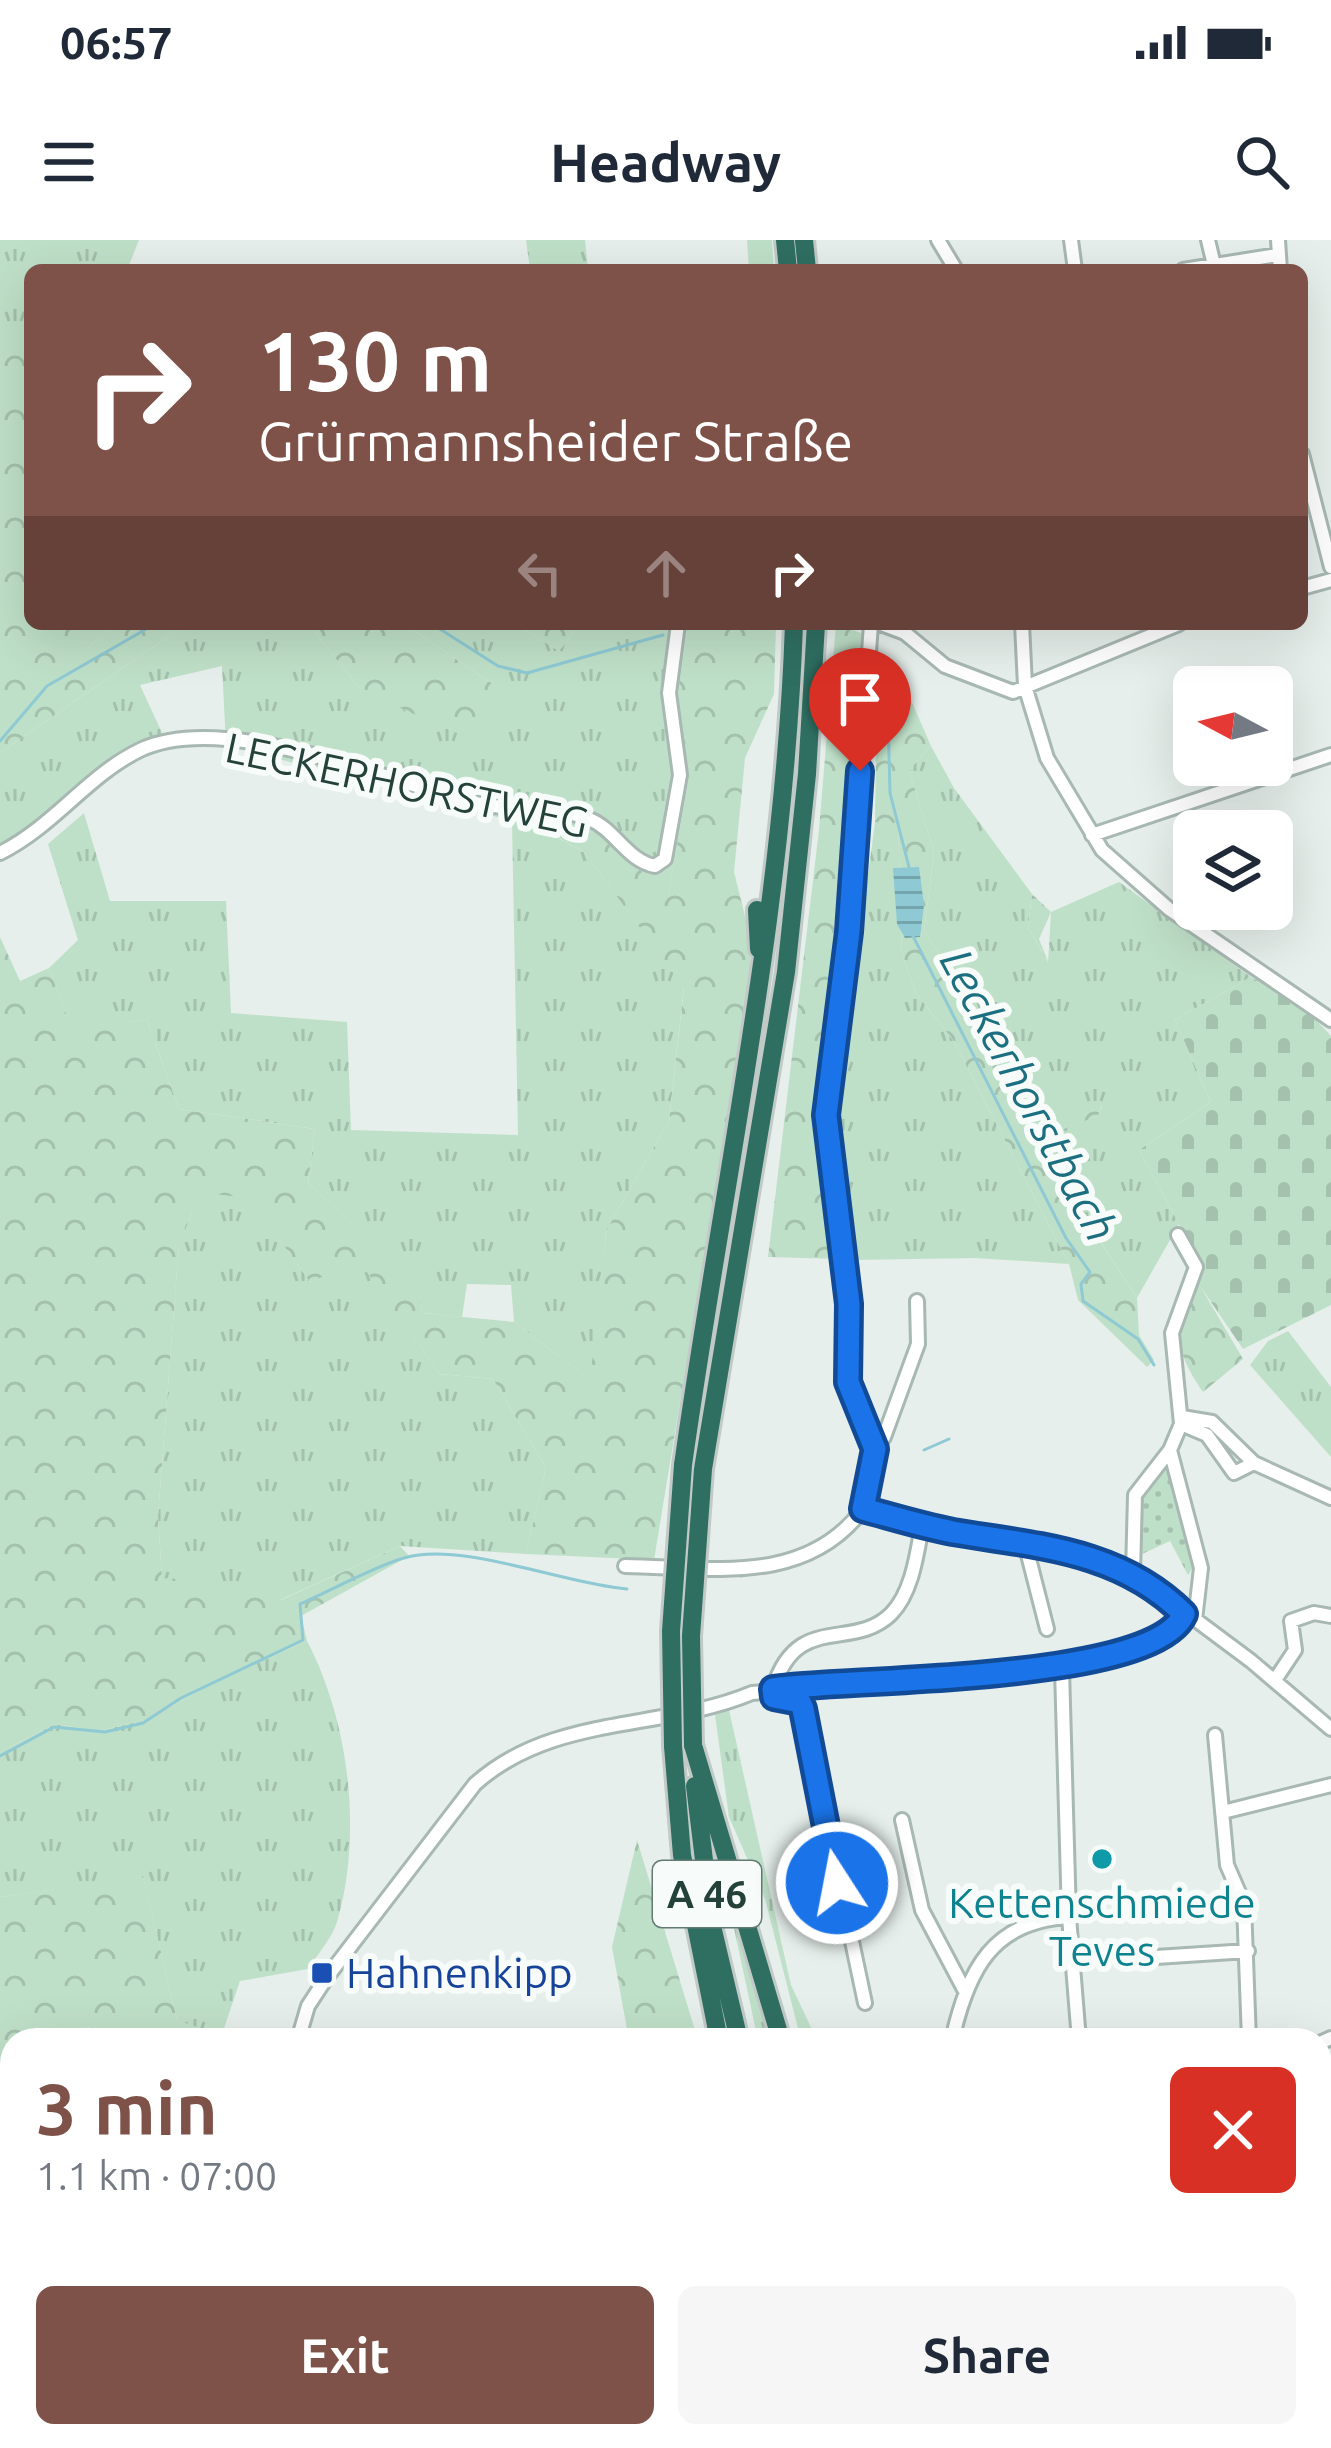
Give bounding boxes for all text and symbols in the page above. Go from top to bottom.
text: 06:57 [60,17,173,68]
icon: menu [36,129,102,195]
icon: search [1229,129,1295,195]
text: Headway [550,132,781,192]
icon: right [60,312,216,468]
text: 130 m [258,313,492,407]
text: Grürmannsheider Straße [258,411,853,471]
icon: left [507,540,573,606]
icon: ahead [633,540,699,606]
icon: right [759,540,825,606]
pin [809,648,911,771]
icon: arrive [827,666,893,732]
north arrow [1173,666,1293,786]
map controls [1173,666,1293,930]
street label: LECKERHORSTWEG [222,723,593,846]
button: layers [1173,810,1293,930]
water label: Leckerhorstbach [931,940,1128,1250]
position arrow [774,1820,900,1946]
marker: Kettenschmiede Teves [1089,1846,1115,1872]
road number: A 46 [653,1861,761,1927]
place label: Kettenschmiede Teves [948,1879,1256,1974]
place label: Hahnenkipp [346,1949,573,1996]
marker: Hahnenkipp [309,1960,335,1986]
button: close [1170,2067,1296,2193]
text: 3 min [36,2068,218,2149]
text: 1.1 km · 07:00 [36,2154,277,2197]
button: Exit [36,2286,654,2424]
button: Share [678,2286,1296,2424]

